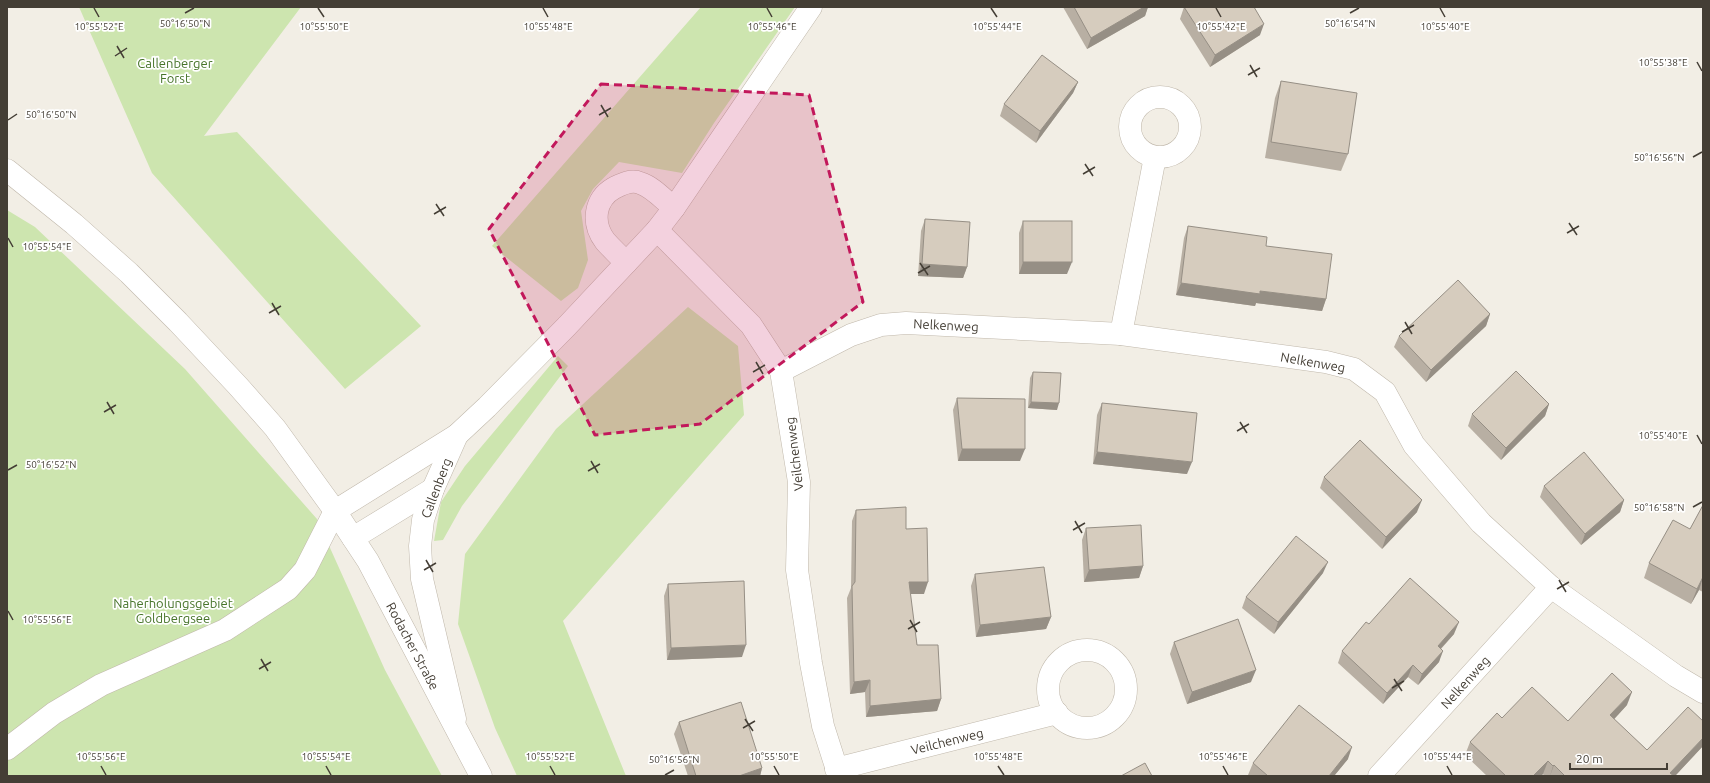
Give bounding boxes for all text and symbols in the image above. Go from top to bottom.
text: 50°16'50"N [160,18,210,29]
text: 50°16'54"N [1325,18,1375,29]
text: 10°55'52"E [74,21,124,32]
text: 10°55'50"E [299,21,349,32]
text: 10°55'48"E [523,21,573,32]
text: 10°55'46"E [747,21,797,32]
text: 10°55'44"E [972,21,1022,32]
text: 10°55'42"E [1196,21,1246,32]
text: 10°55'40"E [1420,21,1470,32]
park label: Callenberger Forst [137,56,213,85]
text: 10°55'38"E [1638,57,1688,68]
text: 50°16'50"N [26,109,76,120]
text: 50°16'56"N [1634,152,1684,163]
text: 10°55'54"E [22,241,72,252]
street label: Nelkenweg [913,316,979,334]
street label: Nelkenweg [1280,349,1346,375]
street label: Veilchenweg [783,416,805,492]
text: 10°55'40"E [1638,430,1688,441]
street label: Callenberg [418,456,454,520]
text: 50°16'52"N [26,459,76,470]
text: 50°16'58"N [1634,502,1684,513]
park label: Naherholungsgebiet Goldbergsee [113,596,233,625]
street label: Rodacher Straße [384,600,442,692]
text: 10°55'56"E [22,614,72,625]
street label: Nelkenweg [1438,653,1492,711]
street label: Veilchenweg [909,725,985,757]
scale bar [1570,745,1667,771]
text: 10°55'56"E [76,751,126,762]
text: 10°55'54"E [301,751,351,762]
text: 10°55'52"E [525,751,575,762]
text: 10°55'50"E [749,751,799,762]
text: 10°55'48"E [973,751,1023,762]
text: 10°55'46"E [1198,751,1248,762]
text: 10°55'44"E [1422,751,1472,762]
text: 20 m [1576,752,1603,765]
text: 50°16'56"N [649,754,699,765]

